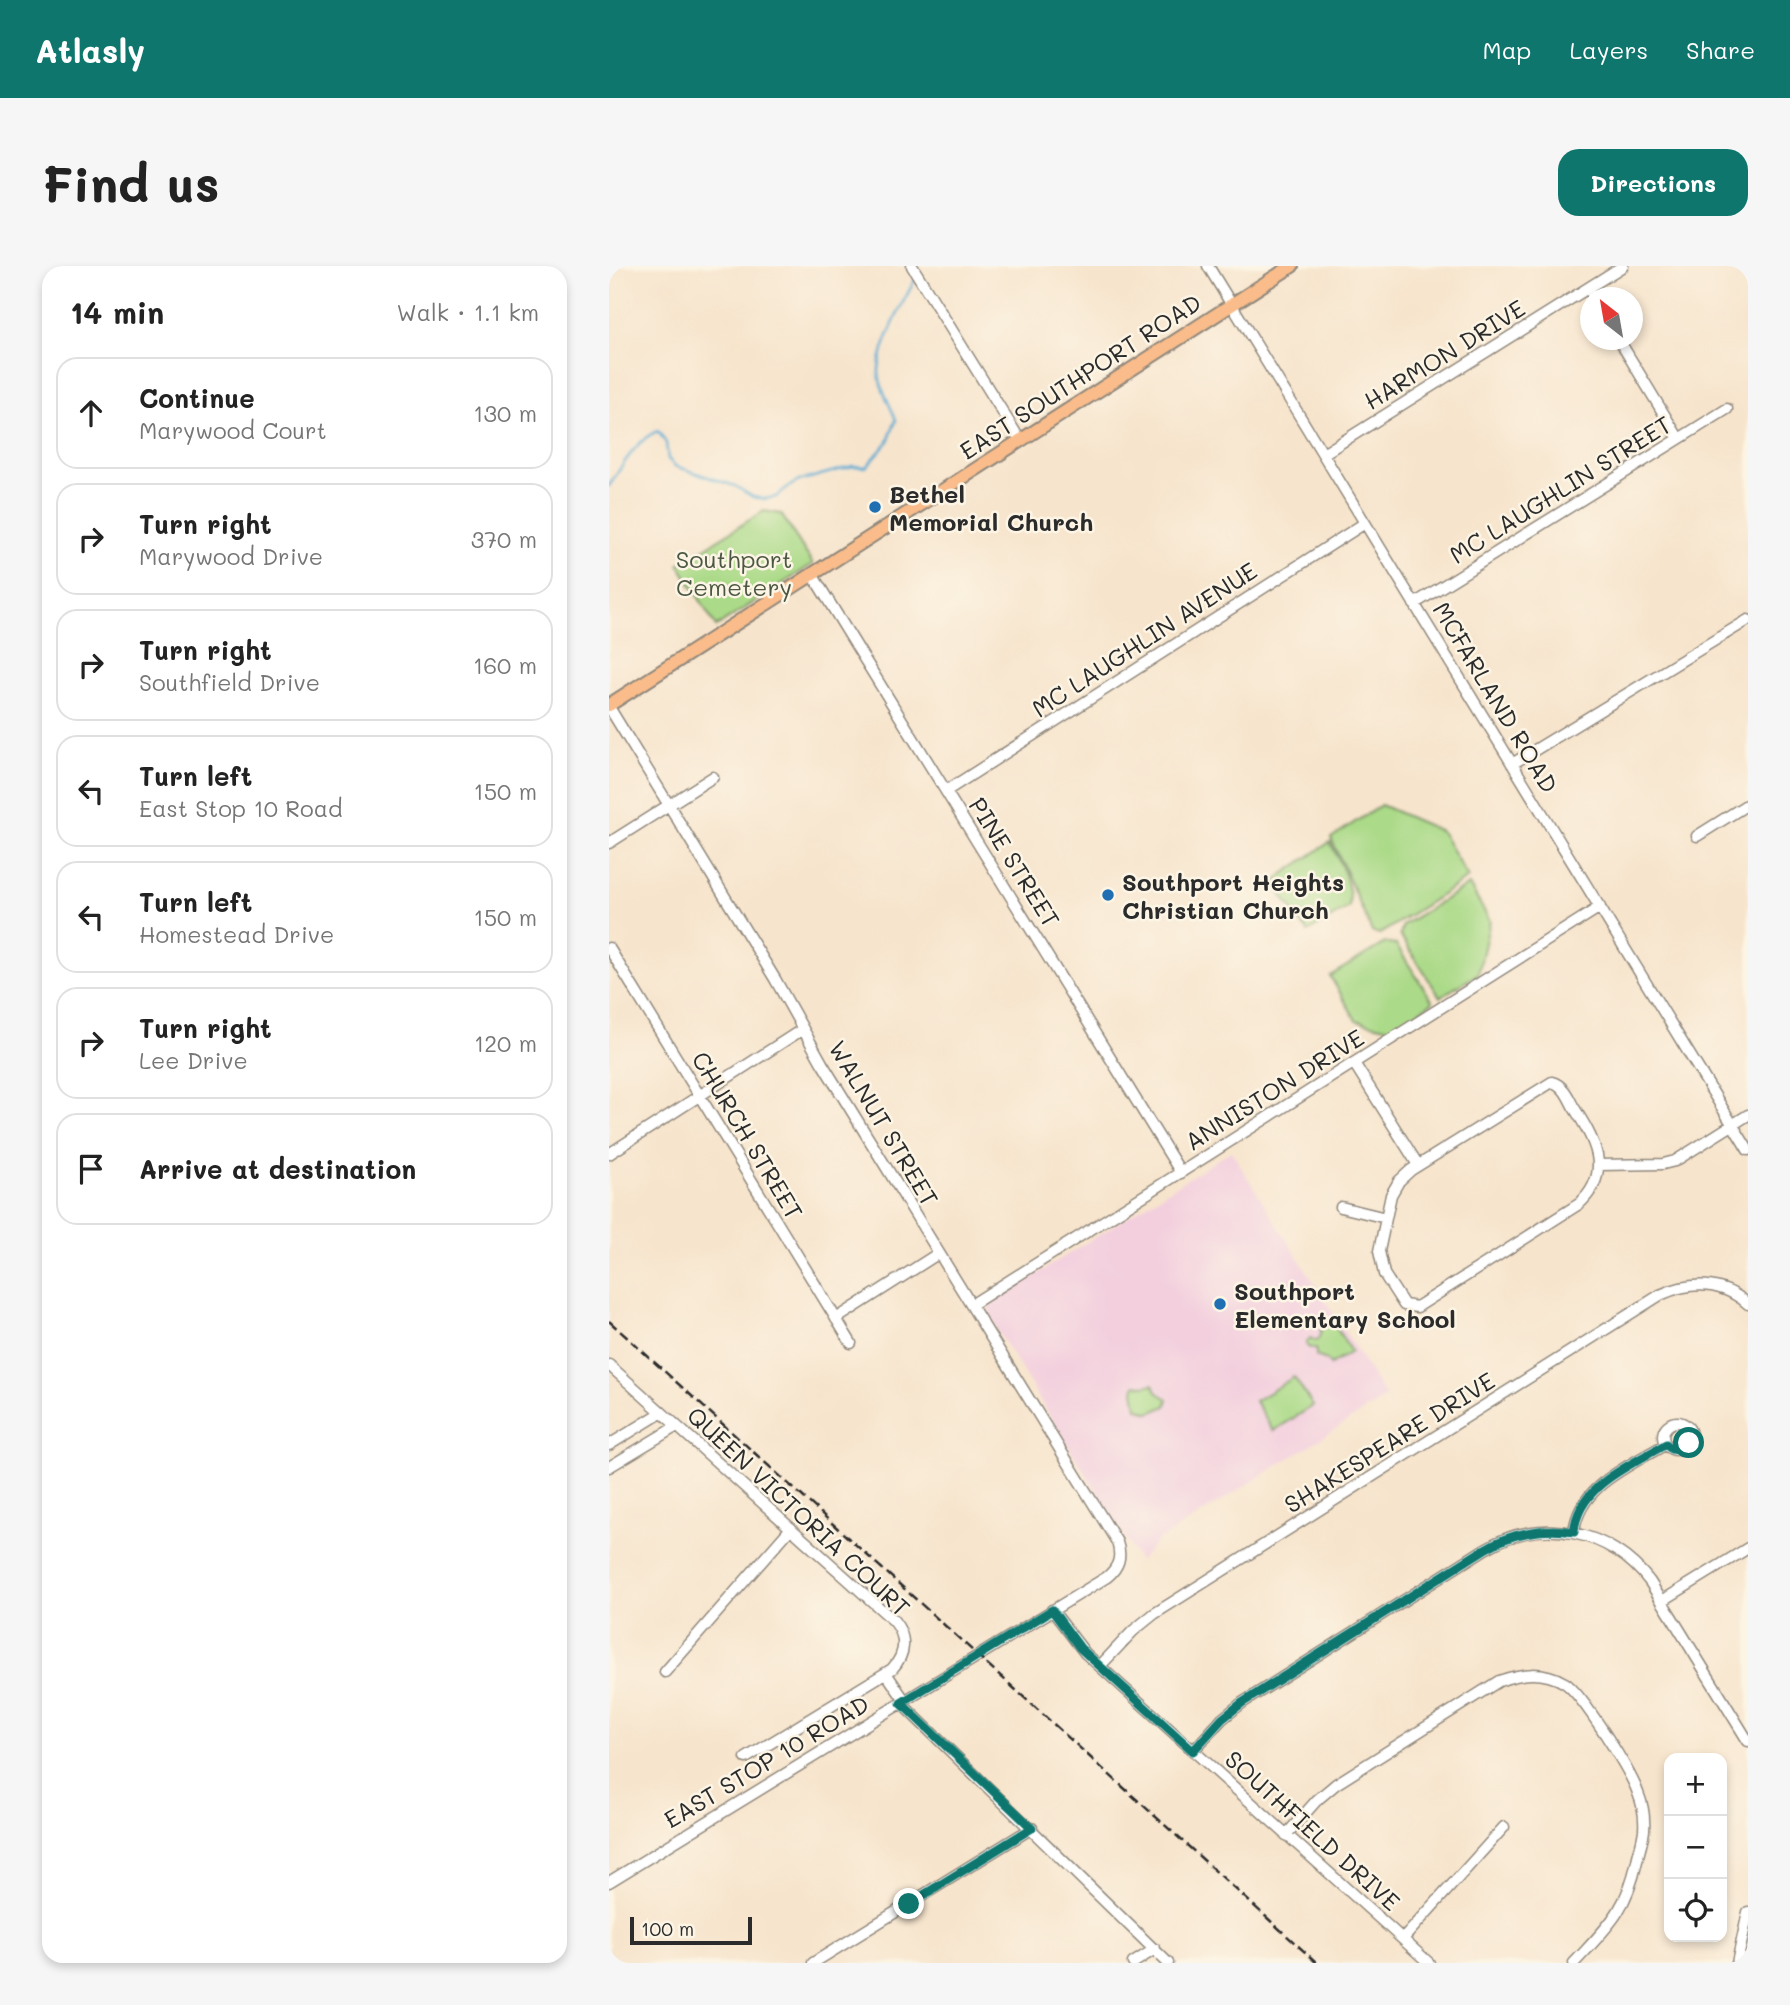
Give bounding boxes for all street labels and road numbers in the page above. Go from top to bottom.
street label: EAST SOUTHPORT ROAD [954,286,1206,466]
street label: HARMON DRIVE [1358,292,1530,416]
street label: MC LAUGHLIN STREET [1443,408,1677,570]
street label: MC LAUGHLIN AVENUE [1026,555,1262,723]
street label: MCFARLAND ROAD [1427,596,1565,798]
street label: PINE STREET [963,791,1067,933]
street label: ANNISTON DRIVE [1179,1021,1369,1157]
street label: WALNUT STREET [822,1034,946,1212]
street label: CHURCH STREET [686,1045,810,1225]
street label: SHAKESPEARE DRIVE [1278,1365,1500,1519]
street label: QUEEN VICTORIA COURT [681,1399,917,1623]
street label: EAST STOP 10 ROAD [658,1687,874,1835]
street label: SOUTHFIELD DRIVE [1219,1743,1407,1917]

